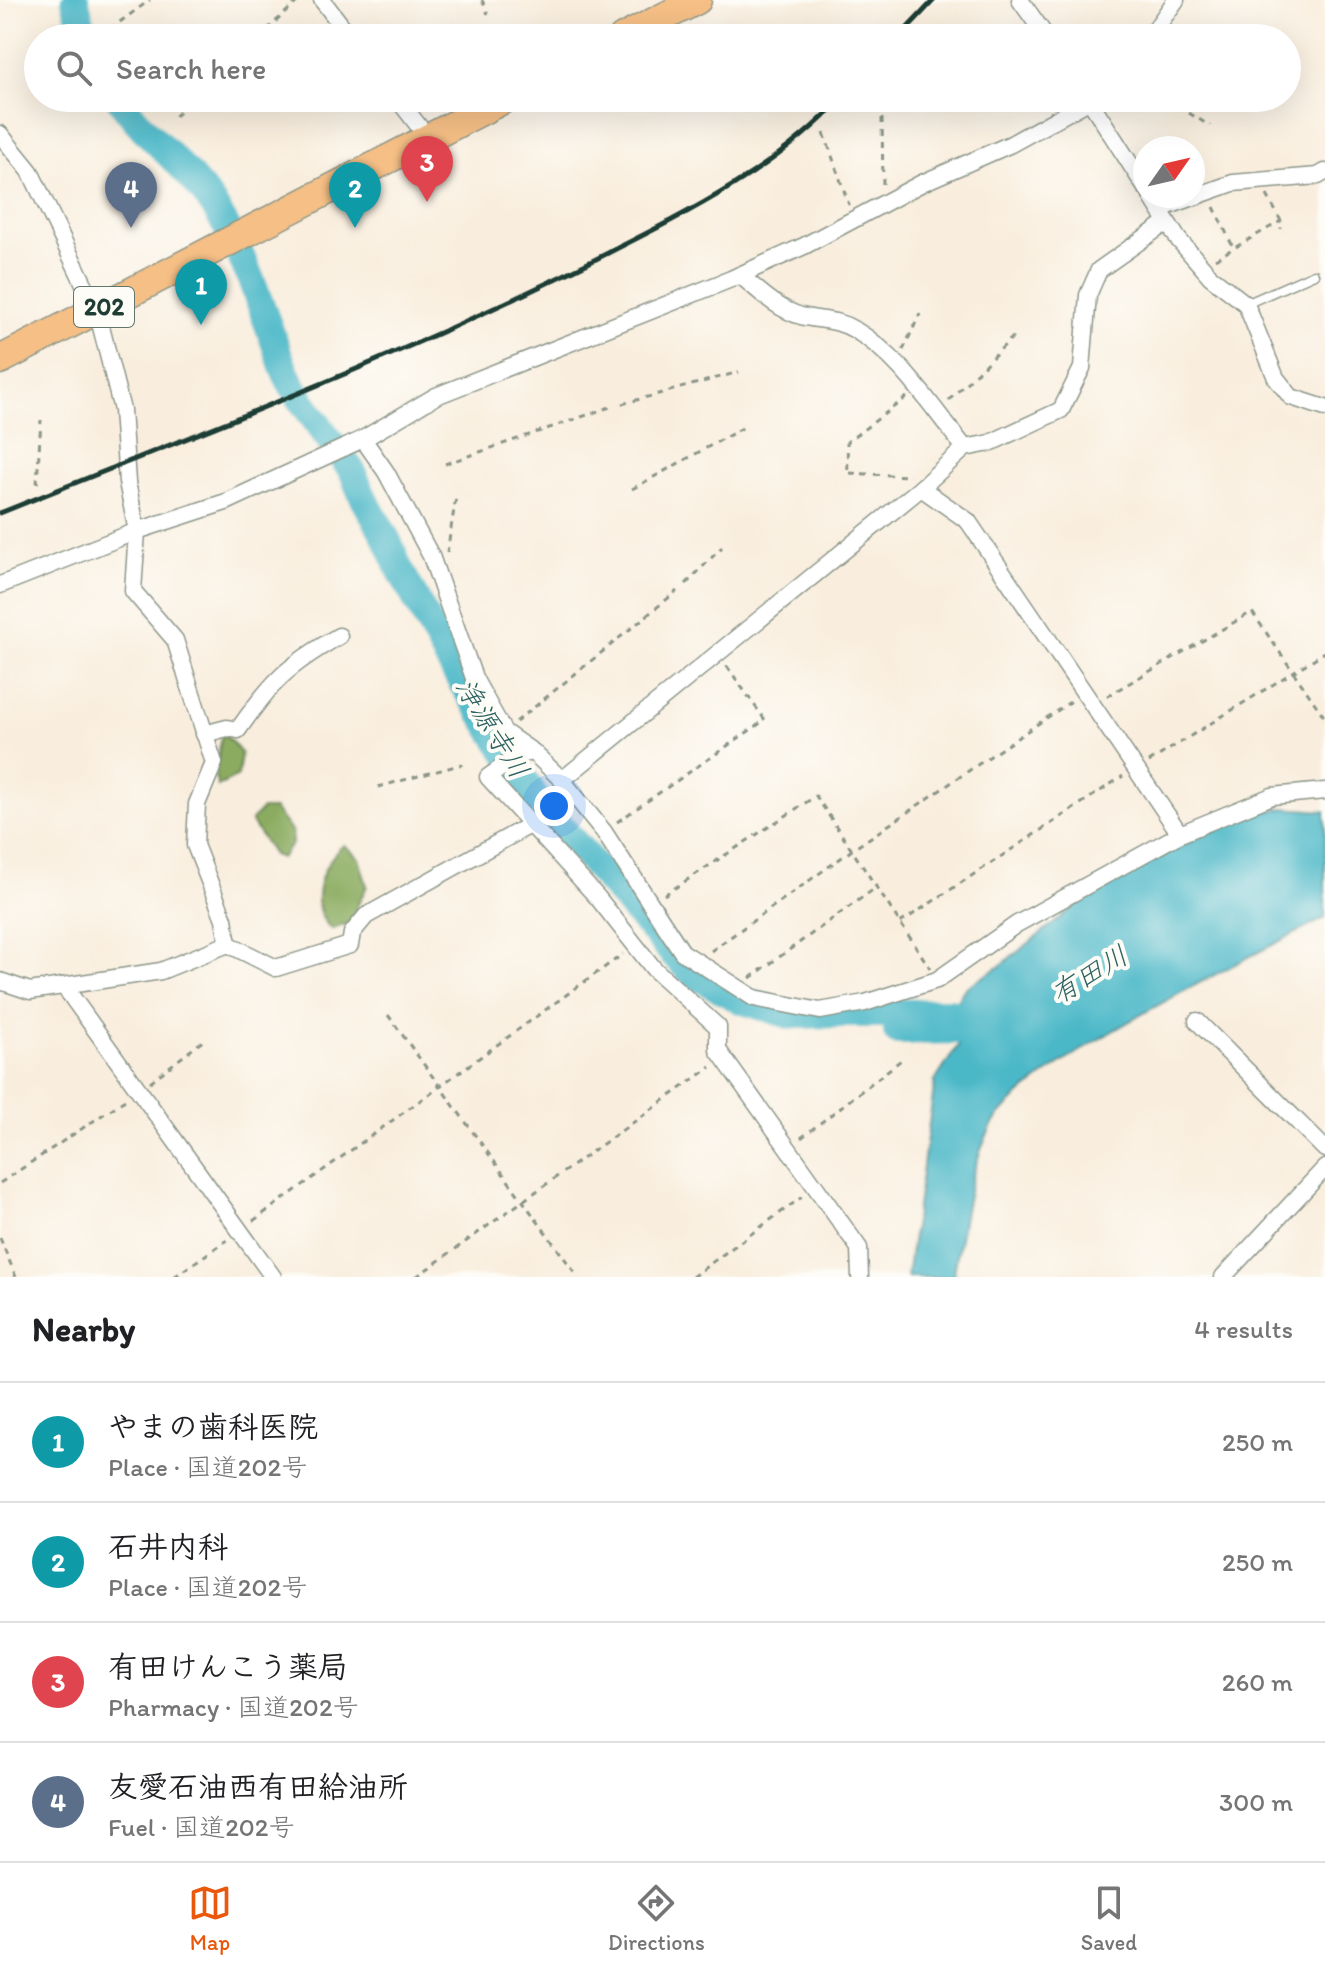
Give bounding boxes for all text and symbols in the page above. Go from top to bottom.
search box [24,24,1301,112]
icon: search [52,46,96,90]
text: Search here [116,50,266,87]
pin: 3 [401,136,453,202]
north arrow [1133,136,1205,208]
pin: 4 [105,162,157,228]
pin: 2 [329,162,381,228]
pin: 1 [175,259,227,325]
road number: 202 [74,287,134,327]
water label: 浄源寺川 [449,671,537,785]
your location [534,786,574,826]
water label: 有田川 [1044,938,1134,1010]
text: Nearby [32,1309,135,1350]
text: 4 results [1194,1313,1293,1345]
text: やまの歯科医院 [108,1408,318,1445]
text: 1 [52,1426,64,1458]
text: 250 m [1222,1426,1293,1458]
text: Place · 国道202号 [108,1451,307,1483]
text: 石井内科 [108,1528,228,1565]
text: 2 [51,1546,65,1578]
text: 250 m [1222,1546,1293,1578]
text: Place · 国道202号 [108,1571,307,1603]
text: 有田けんこう薬局 [108,1648,348,1685]
text: 3 [51,1666,65,1698]
text: 260 m [1222,1666,1293,1698]
text: Pharmacy · 国道202号 [108,1691,359,1723]
text: 友愛石油西有田給油所 [108,1768,408,1805]
text: 4 [50,1786,66,1818]
text: 300 m [1219,1786,1293,1818]
text: Fuel · 国道202号 [108,1811,295,1843]
tab: Map [188,1881,232,1956]
tab: Directions [608,1881,705,1956]
tab: Saved [1081,1881,1137,1956]

